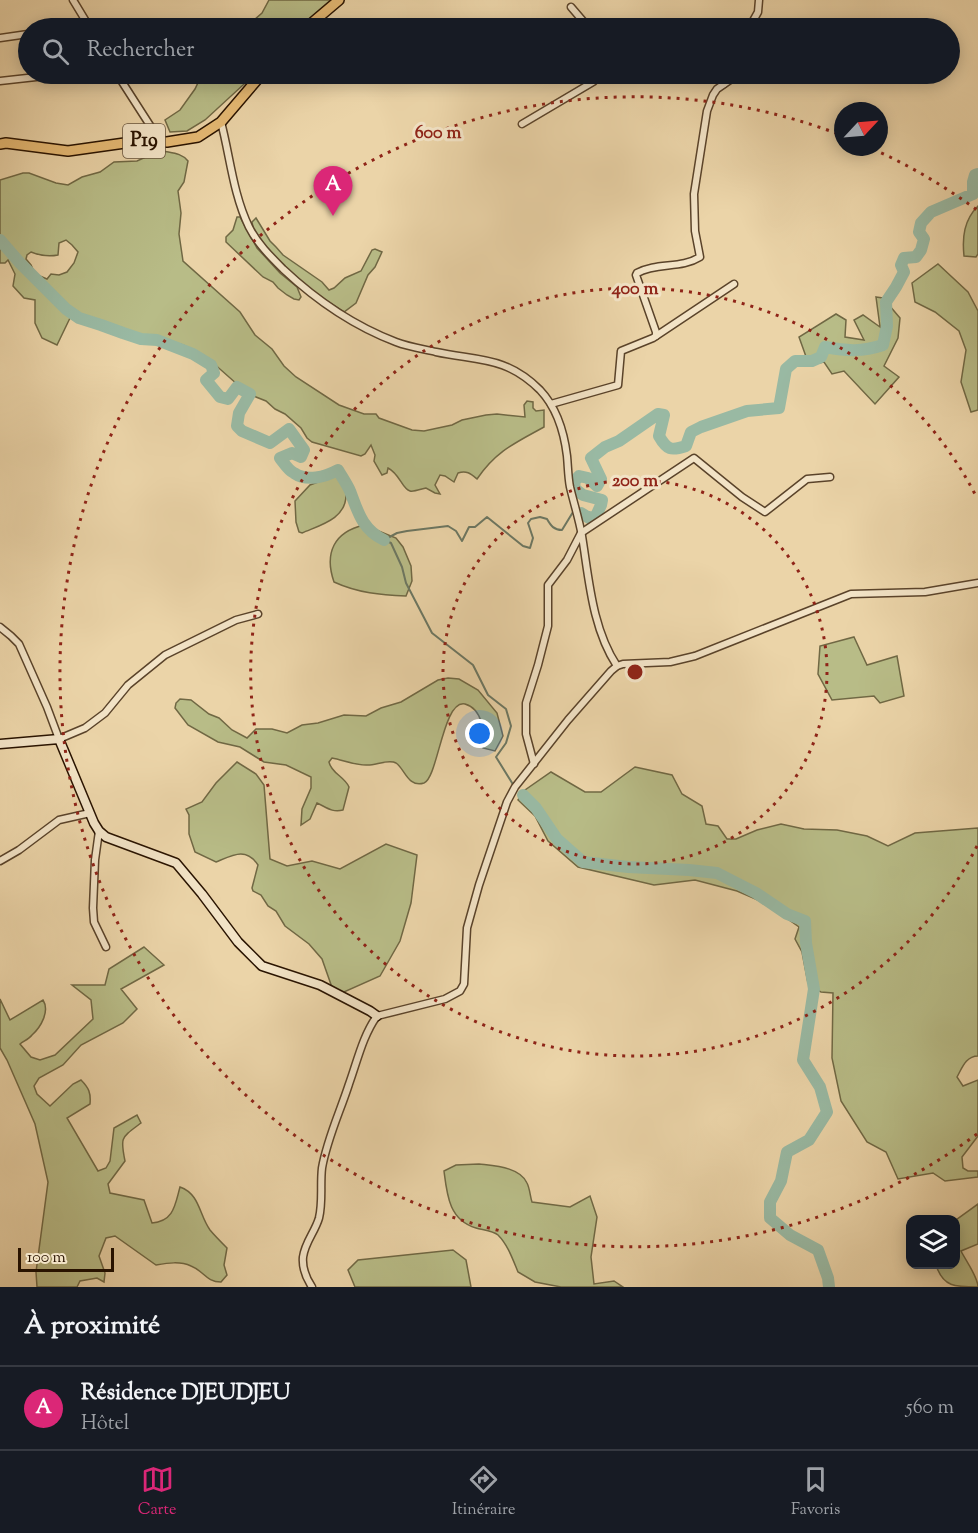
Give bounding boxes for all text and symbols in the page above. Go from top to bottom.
search box [18,18,960,84]
icon: search [39,35,72,68]
text: Rechercher [87,35,194,67]
north arrow [834,102,888,156]
text: 600 m [415,121,461,147]
road number: P19 [123,124,165,158]
pin: A [314,166,352,216]
text: 400 m [611,277,658,303]
text: 200 m [612,469,658,495]
centre of rings [625,662,645,682]
your location [465,719,494,748]
map controls [906,1215,960,1269]
button: layers [906,1215,960,1269]
scale bar [18,1245,114,1272]
text: 100 m [27,1247,66,1270]
text: À proximité [24,1308,160,1345]
text: Résidence DJEUDJEU [81,1378,290,1410]
text: A [35,1394,52,1423]
text: 560 m [906,1394,954,1423]
text: Hôtel [81,1410,129,1439]
tab: Carte [138,1463,177,1522]
tab: Itinéraire [452,1463,515,1522]
tab: Favoris [791,1463,840,1522]

